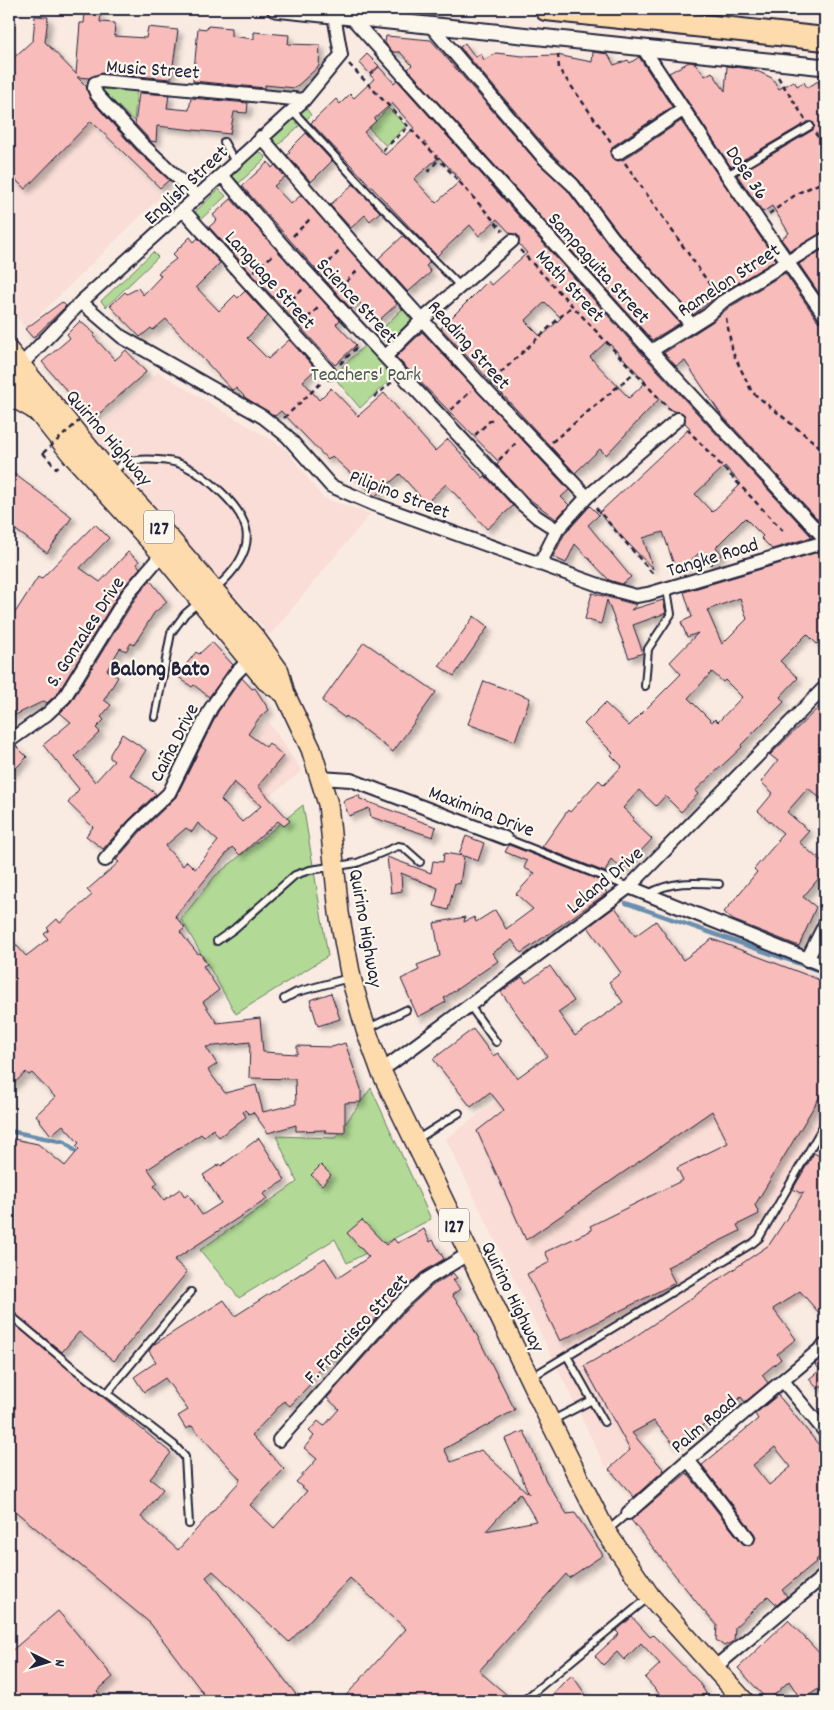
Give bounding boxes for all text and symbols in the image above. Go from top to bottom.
street label: Music Street [105,54,200,88]
street label: English Street [139,140,235,233]
street label: Dose 36 [717,141,774,206]
street label: Sampaguita Street [540,207,656,331]
street label: Language Street [217,225,321,337]
street label: Ramelon Street [673,238,787,325]
street label: Math Street [528,244,610,330]
street label: Science Street [309,253,403,351]
street label: Reading Street [420,295,516,397]
park label: Teachers' Park [311,362,421,390]
street label: Quirino Highway [58,385,158,494]
street label: Pilipino Street [345,464,453,528]
road number: 127 [144,511,174,544]
street label: Tangke Road [664,532,762,586]
street label: S. Gonzales Drive [40,572,133,694]
district label: Balong Bato [110,655,210,686]
street label: Caiña Drive [144,699,207,787]
street label: Maximina Drive [424,780,538,846]
street label: Leland Drive [561,841,651,922]
street label: Quirino Highway [340,867,388,991]
road number: 127 [439,1208,469,1242]
street label: Quirino Highway [472,1237,551,1358]
street label: F. Francisco Street [299,1269,416,1392]
street label: Palm Road [666,1389,744,1461]
north arrow [22,1638,72,1688]
text: N [49,1659,69,1667]

